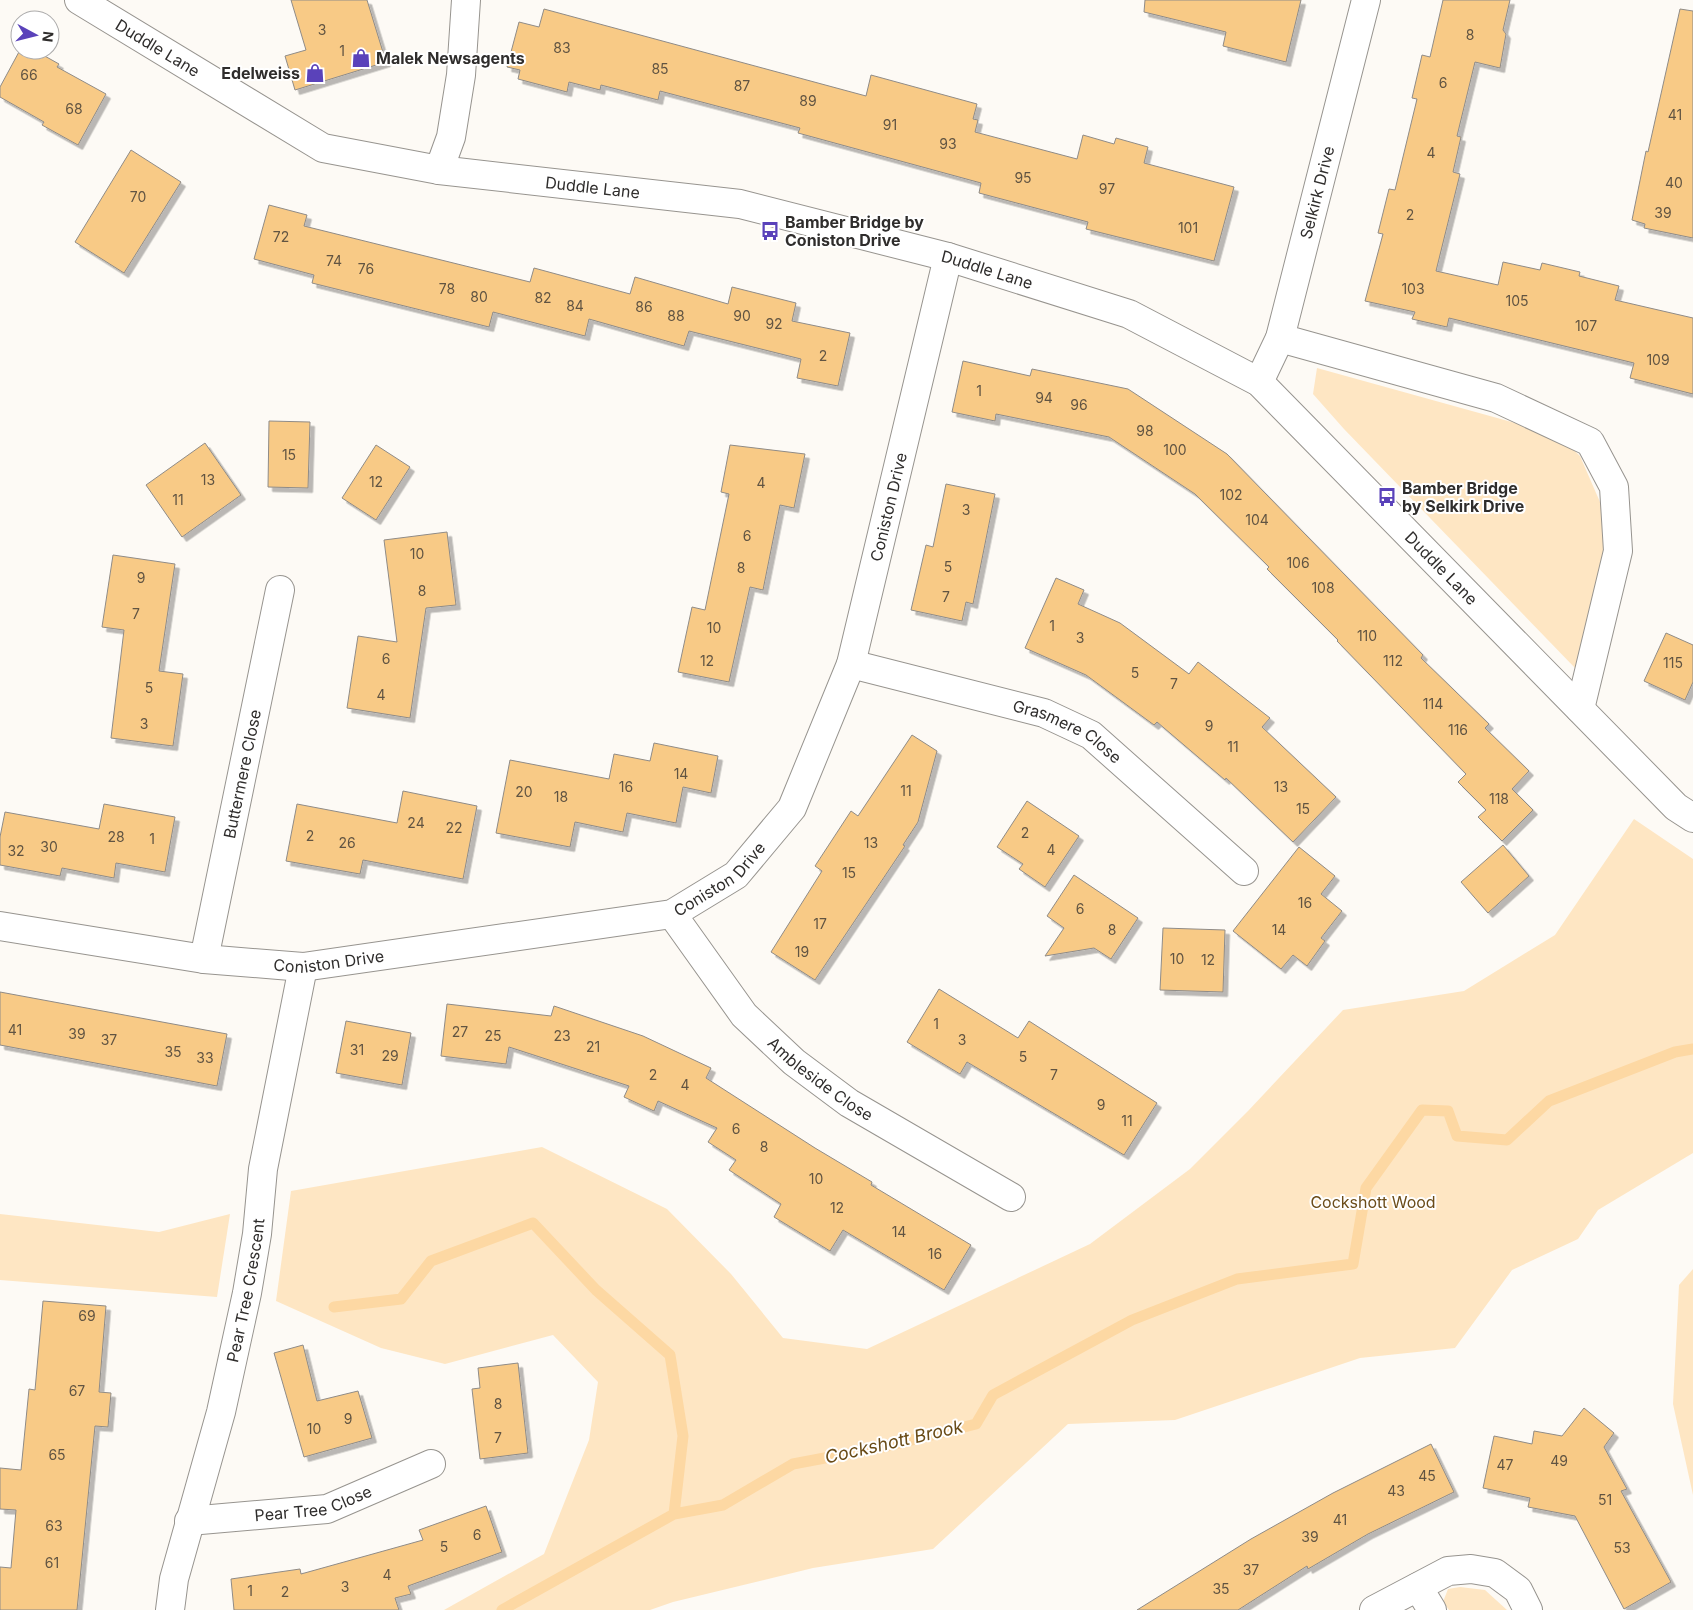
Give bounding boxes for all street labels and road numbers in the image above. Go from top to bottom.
street label: Duddle Lane [112,14,204,81]
street label: Selkirk Drive [1296,144,1339,241]
street label: Duddle Lane [544,172,641,203]
street label: Duddle Lane [939,246,1035,293]
street label: Coniston Drive [866,451,911,564]
street label: Duddle Lane [1401,527,1482,609]
street label: Grasmere Close [1011,695,1126,767]
street label: Buttermere Close [219,708,265,840]
street label: Coniston Drive [670,838,769,921]
street label: Coniston Drive [273,945,385,977]
street label: Ambleside Close [764,1033,877,1125]
street label: Pear Tree Crescent [222,1218,268,1364]
street label: Pear Tree Close [254,1481,375,1525]

